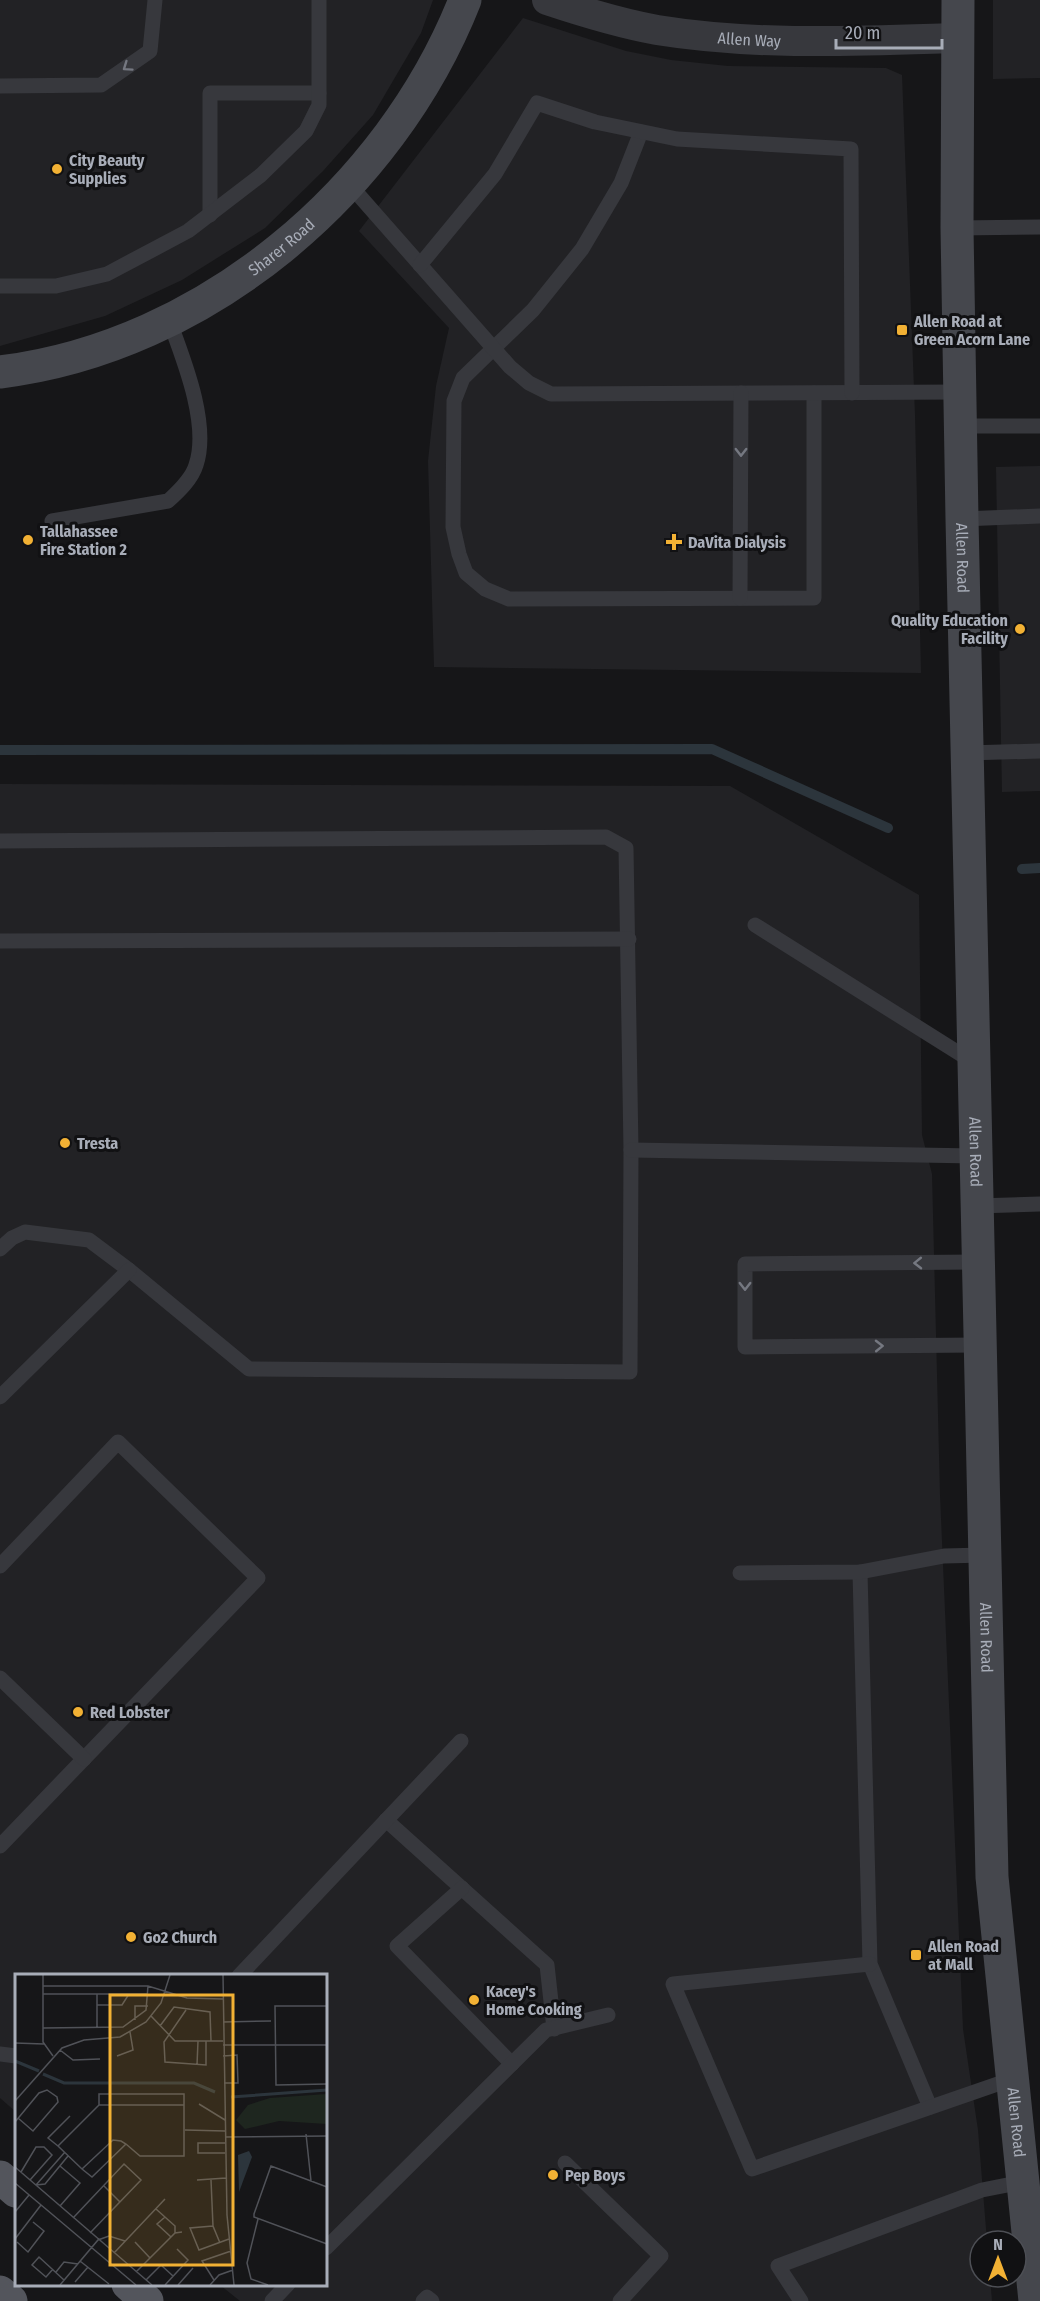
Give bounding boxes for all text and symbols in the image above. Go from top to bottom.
scale bar [836,12,942,50]
text: 20 m [845,22,880,44]
street label: Allen Way [717,28,782,51]
one-way arrow [122,60,133,71]
place label: City Beauty Supplies [69,151,145,188]
marker: City Beauty Supplies [50,162,64,176]
street label: Sharer Road [245,215,319,280]
place label: Allen Road at Green Acorn Lane [913,312,1030,349]
marker: Allen Road at Green Acorn Lane [895,323,909,337]
one-way arrow [735,447,747,456]
place label: Tallahassee Fire Station 2 [40,522,127,559]
street label: Allen Road [952,523,973,593]
marker: Tallahassee Fire Station 2 [21,533,35,547]
marker: DaVita Dialysis [665,533,683,551]
place label: DaVita Dialysis [688,533,786,552]
place label: Quality Education Facility [891,611,1008,648]
marker: Quality Education Facility [1013,622,1027,636]
street label: Allen Road [965,1117,986,1187]
place label: Tresta [77,1134,118,1153]
marker: Tresta [58,1136,72,1150]
one-way arrow [914,1257,923,1269]
one-way arrow [739,1281,751,1290]
one-way arrow [875,1340,884,1352]
street label: Allen Road [976,1602,996,1673]
place label: Red Lobster [90,1703,170,1722]
marker: Red Lobster [71,1705,85,1719]
place label: Go2 Church [143,1928,217,1947]
marker: Go2 Church [124,1930,138,1944]
place label: Allen Road at Mall [927,1937,999,1974]
marker: Allen Road at Mall [909,1948,923,1962]
inset map [15,1974,327,2286]
place label: Kacey's Home Cooking [486,1982,582,2019]
marker: Kacey's Home Cooking [467,1993,481,2007]
street label: Allen Road [1003,2087,1029,2158]
place label: Pep Boys [565,2166,625,2185]
marker: Pep Boys [546,2168,560,2182]
north arrow [968,2229,1028,2289]
text: N [993,2235,1003,2254]

